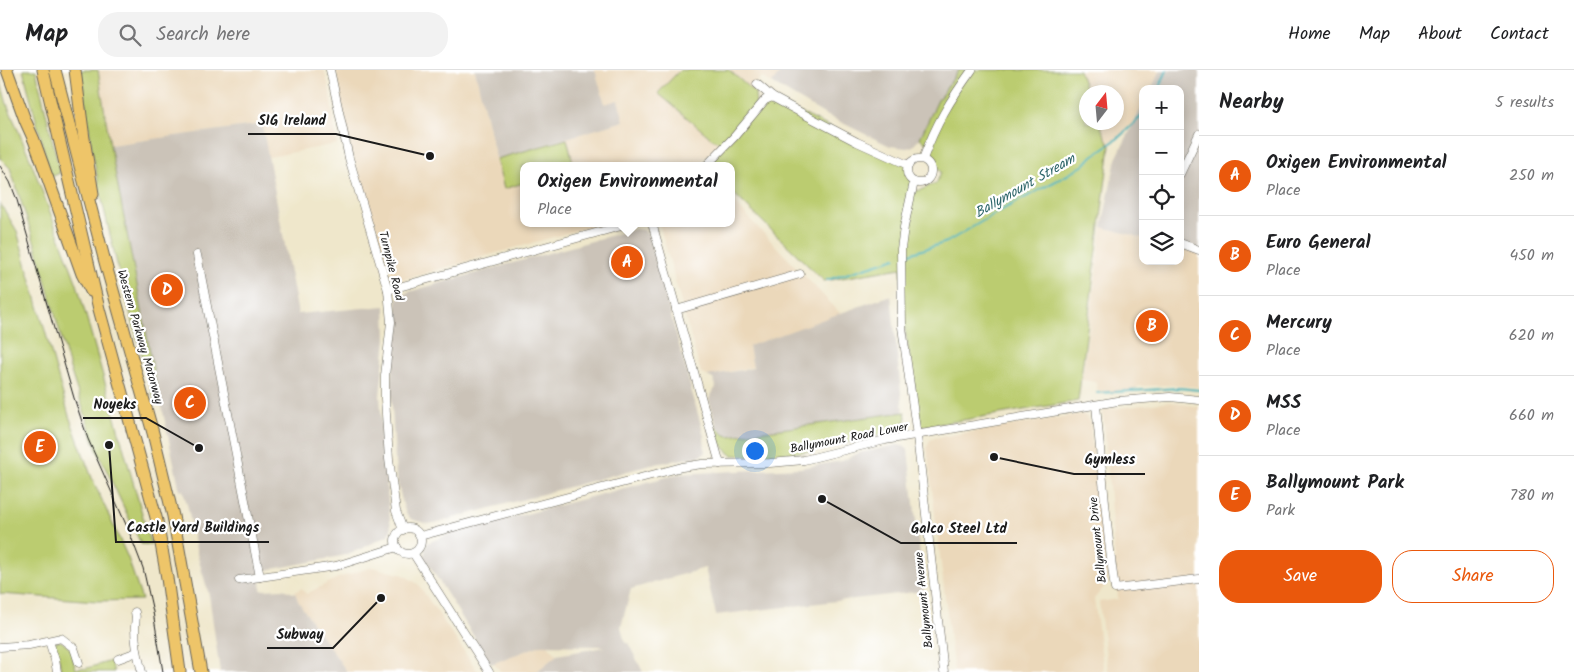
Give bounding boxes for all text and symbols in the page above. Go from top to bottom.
search box [98,12,448,57]
text: Map [25,15,68,54]
text: Search here [156,20,250,50]
text: Home [1288,20,1331,49]
text: Map [1359,20,1390,49]
text: About [1418,20,1462,49]
text: Contact [1490,20,1549,49]
icon: search [116,21,144,49]
north arrow [1079,85,1124,130]
map controls [1139,85,1184,265]
button: + [1139,85,1184,130]
text: Nearby [1219,86,1284,119]
text: 5 results [1495,90,1554,115]
callout: SIG Ireland [248,105,336,134]
text: SIG Ireland [258,110,327,132]
button: − [1139,130,1184,175]
water label: Ballymount Stream [971,147,1081,224]
text: Oxigen Environmental [1266,148,1447,178]
popup [520,162,735,227]
text: A [1230,163,1240,188]
text: 250 m [1509,163,1554,188]
text: Oxigen Environmental [537,167,718,197]
button: locate [1139,175,1184,220]
text: Place [1266,178,1300,203]
text: Place [537,197,572,222]
button: layers [1139,220,1184,265]
text: Euro General [1266,228,1371,258]
street label: Turnpike Road [373,229,409,304]
pin: A [611,243,643,281]
text: B [1230,243,1240,268]
text: 450 m [1509,243,1554,268]
text: Place [1266,258,1300,283]
street label: Western Parkway Motorway [112,267,168,407]
pin: D [151,271,183,309]
pin: B [1136,307,1168,345]
text: Mercury [1266,308,1332,338]
text: C [1230,323,1240,348]
text: 620 m [1509,323,1554,348]
text: Place [1266,338,1300,363]
pin: C [174,384,206,422]
text: MSS [1266,388,1301,418]
callout: Noyeks [83,389,146,418]
text: Noyeks [94,394,137,416]
text: D [1230,403,1240,428]
text: 660 m [1509,403,1554,428]
street label: Ballymount Road Lower [788,417,911,459]
text: Place [1266,418,1300,443]
pin: E [24,428,56,466]
your location [742,438,768,464]
callout: Gymless [1074,445,1145,474]
text: Gymless [1085,449,1136,471]
text: Ballymount Park [1266,468,1404,498]
text: E [1231,483,1239,508]
text: 780 m [1510,483,1554,508]
street label: Ballymount Drive [1084,495,1112,584]
text: Park [1266,498,1295,523]
callout: Castle Yard Buildings [116,513,269,542]
callout: Galco Steel Ltd [901,514,1017,543]
text: Castle Yard Buildings [127,517,260,539]
text: Galco Steel Ltd [911,518,1008,540]
street label: Ballymount Avenue [909,550,939,649]
button: Save [1219,550,1382,603]
button: Share [1392,550,1554,603]
callout: Subway [267,619,333,648]
text: Subway [277,624,324,646]

